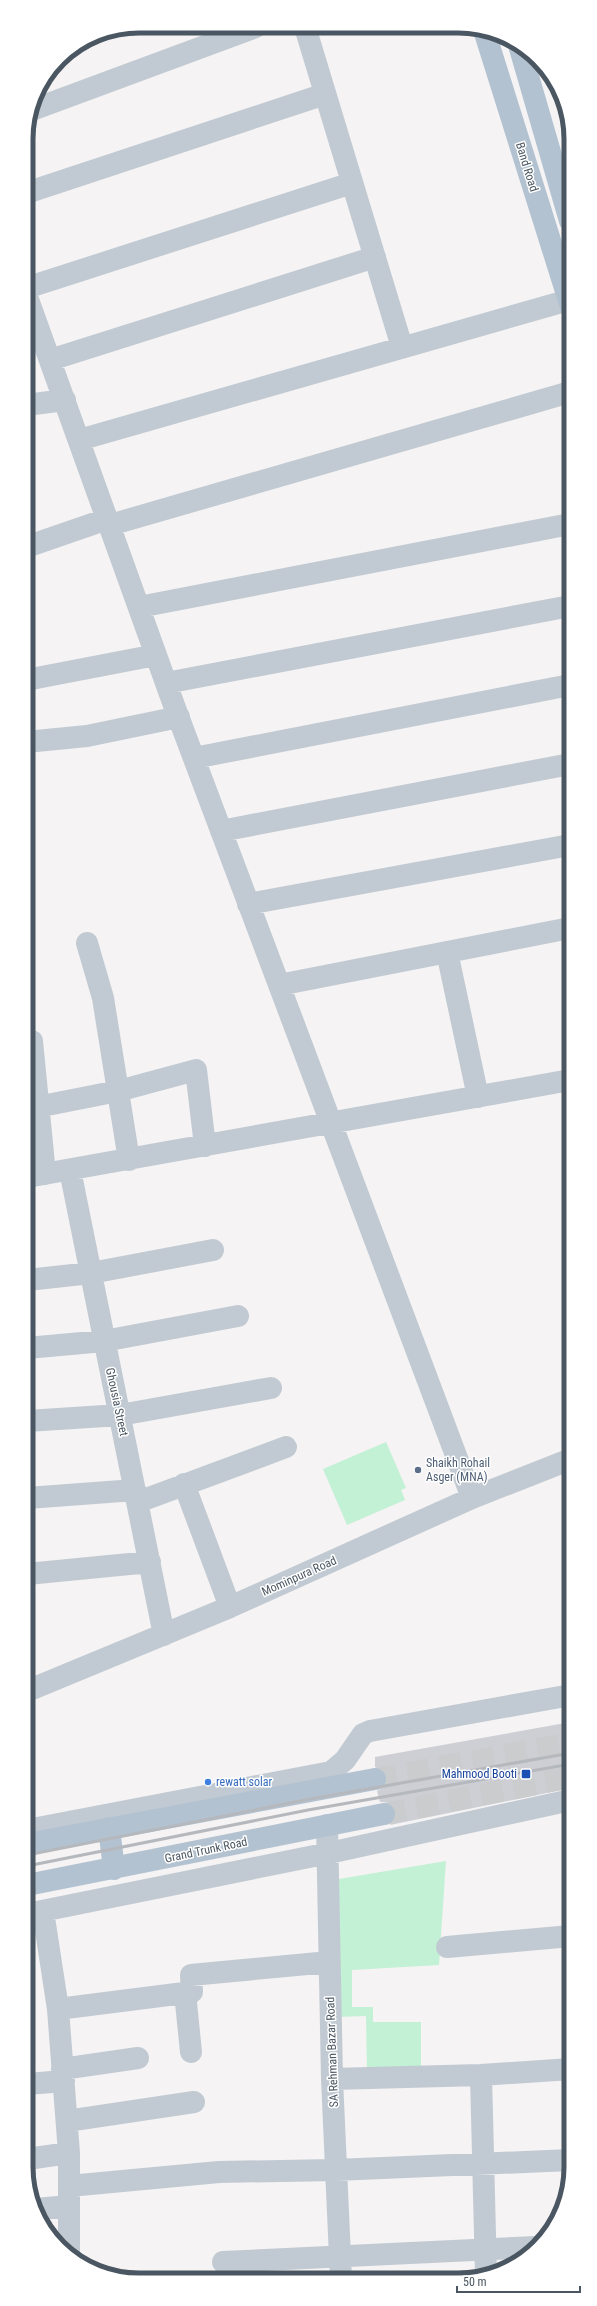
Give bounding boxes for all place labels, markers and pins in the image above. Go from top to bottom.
place label: Shaikh Rohail Asger (MNA) [426,1456,490,1484]
marker: Shaikh Rohail Asger (MNA) [413,1465,423,1475]
place label: Mahmood Booti [442,1767,517,1781]
marker: Mahmood Booti [520,1768,532,1780]
place label: rewatt solar [216,1775,273,1789]
marker: rewatt solar [203,1777,213,1787]

